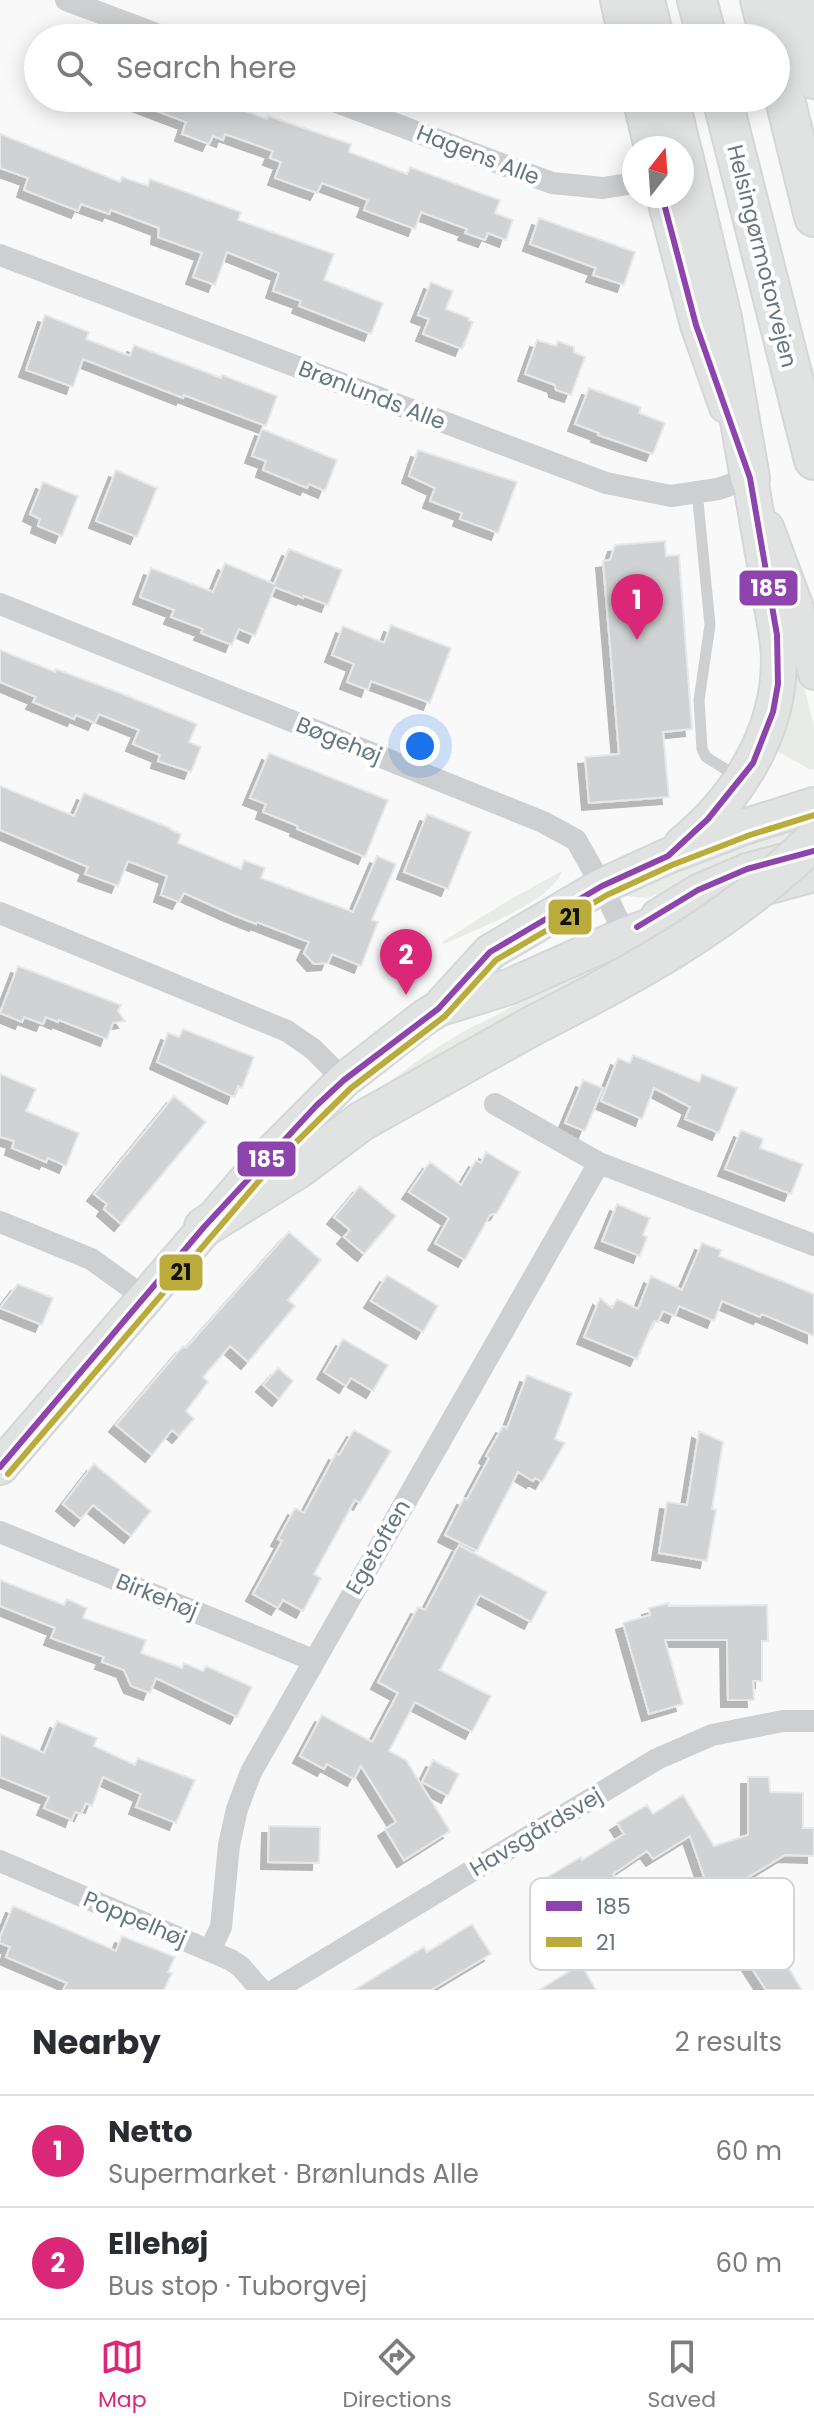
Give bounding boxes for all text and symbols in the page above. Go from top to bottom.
search box [24,24,790,112]
icon: search [52,46,96,90]
text: Search here [116,46,297,89]
street label: Hagens Alle [412,117,544,193]
north arrow [622,136,694,208]
street label: Helsingørmotorvejen [719,141,805,371]
street label: Brønlunds Alle [294,353,450,437]
line badge: 185 [738,569,799,607]
text: 185 [751,573,787,604]
pin: 1 [611,574,663,640]
street label: Bøgehøj [292,709,386,771]
your location [400,726,440,766]
line badge: 21 [547,898,593,936]
text: 21 [560,902,580,933]
pin: 2 [380,929,432,995]
line badge: 185 [236,1140,297,1178]
text: 185 [249,1144,285,1175]
line badge: 21 [158,1253,204,1292]
text: 21 [171,1257,191,1288]
street label: Egetoften [338,1494,418,1600]
street label: Birkehøj [111,1566,203,1626]
street label: Havsgårdsvej [464,1780,608,1884]
legend [530,1878,794,1970]
street label: Poppelhøj [79,1883,191,1955]
text: 185 [596,1891,631,1922]
text: 21 [596,1927,616,1958]
text: Nearby [32,2018,161,2066]
text: 2 results [675,2024,782,2060]
text: Netto [108,2110,193,2153]
text: 1 [53,2133,63,2169]
text: 60 m [715,2133,782,2169]
text: Supermarket · Brønlunds Alle [108,2156,479,2192]
text: Ellehøj [108,2222,208,2265]
text: 2 [51,2245,65,2281]
text: 60 m [715,2245,782,2281]
text: Bus stop · Tuborgvej [108,2268,367,2304]
tab: Map [98,2335,147,2416]
tab: Directions [342,2335,452,2416]
tab: Saved [647,2335,716,2416]

